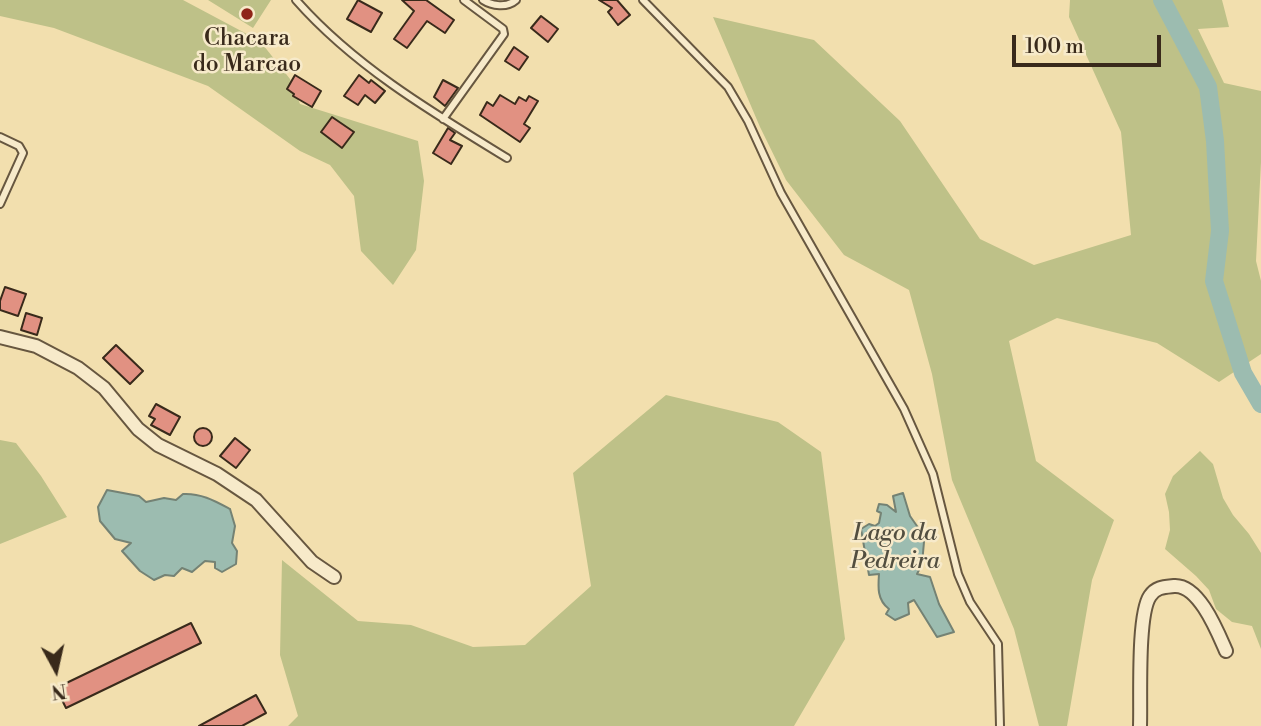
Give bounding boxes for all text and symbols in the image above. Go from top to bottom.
marker: Chacara do Marcao [239,6,255,22]
scale bar [1016,21,1165,65]
place label: Chacara do Marcao [193,25,301,79]
text: 100 m [1025,34,1084,60]
water label: Lago da Pedreira [850,520,940,576]
north arrow [21,635,91,705]
text: N [50,678,68,704]

